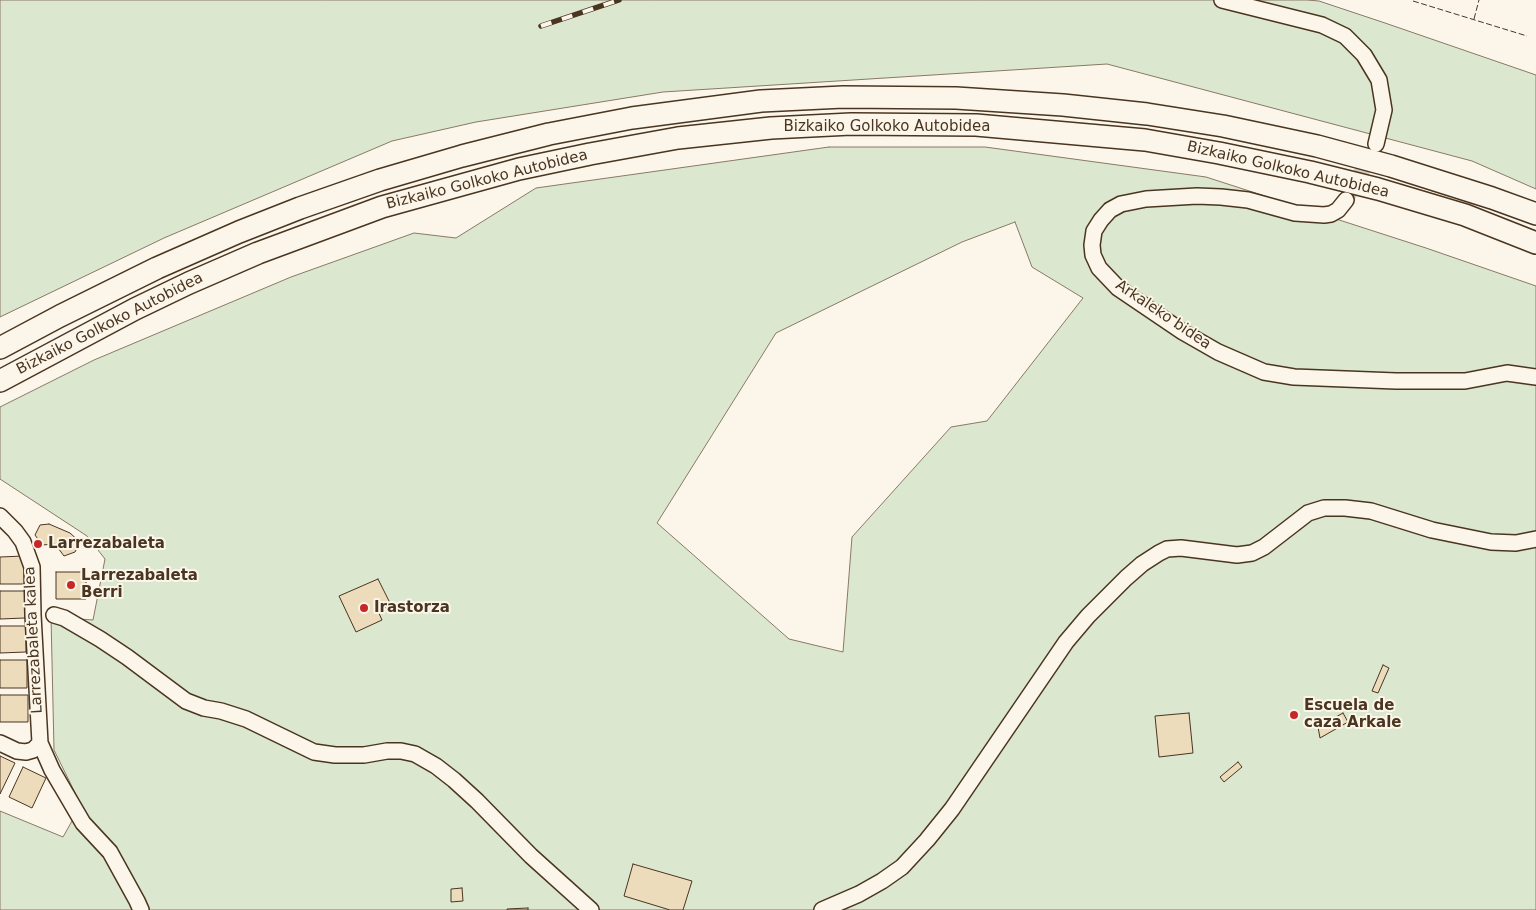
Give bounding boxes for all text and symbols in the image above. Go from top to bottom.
street label: Bizkaiko Golkoko Autobidea [783,118,991,136]
street label: Bizkaiko Golkoko Autobidea [1185,138,1391,202]
street label: Bizkaiko Golkoko Autobidea [384,146,590,214]
street label: Bizkaiko Golkoko Autobidea [14,269,206,379]
street label: Arkaleko bidea [1112,276,1214,354]
place label: Larrezabaleta [48,535,165,553]
marker: Larrezabaleta [32,538,44,550]
street label: Larrezabaleta kalea [21,566,47,714]
place label: Larrezabaleta Berri [81,567,198,602]
marker: Larrezabaleta Berri [65,579,77,591]
place label: Irastorza [374,599,450,617]
marker: Irastorza [358,602,370,614]
place label: Escuela de caza Arkale [1304,697,1402,732]
marker: Escuela de caza Arkale [1288,709,1300,721]

